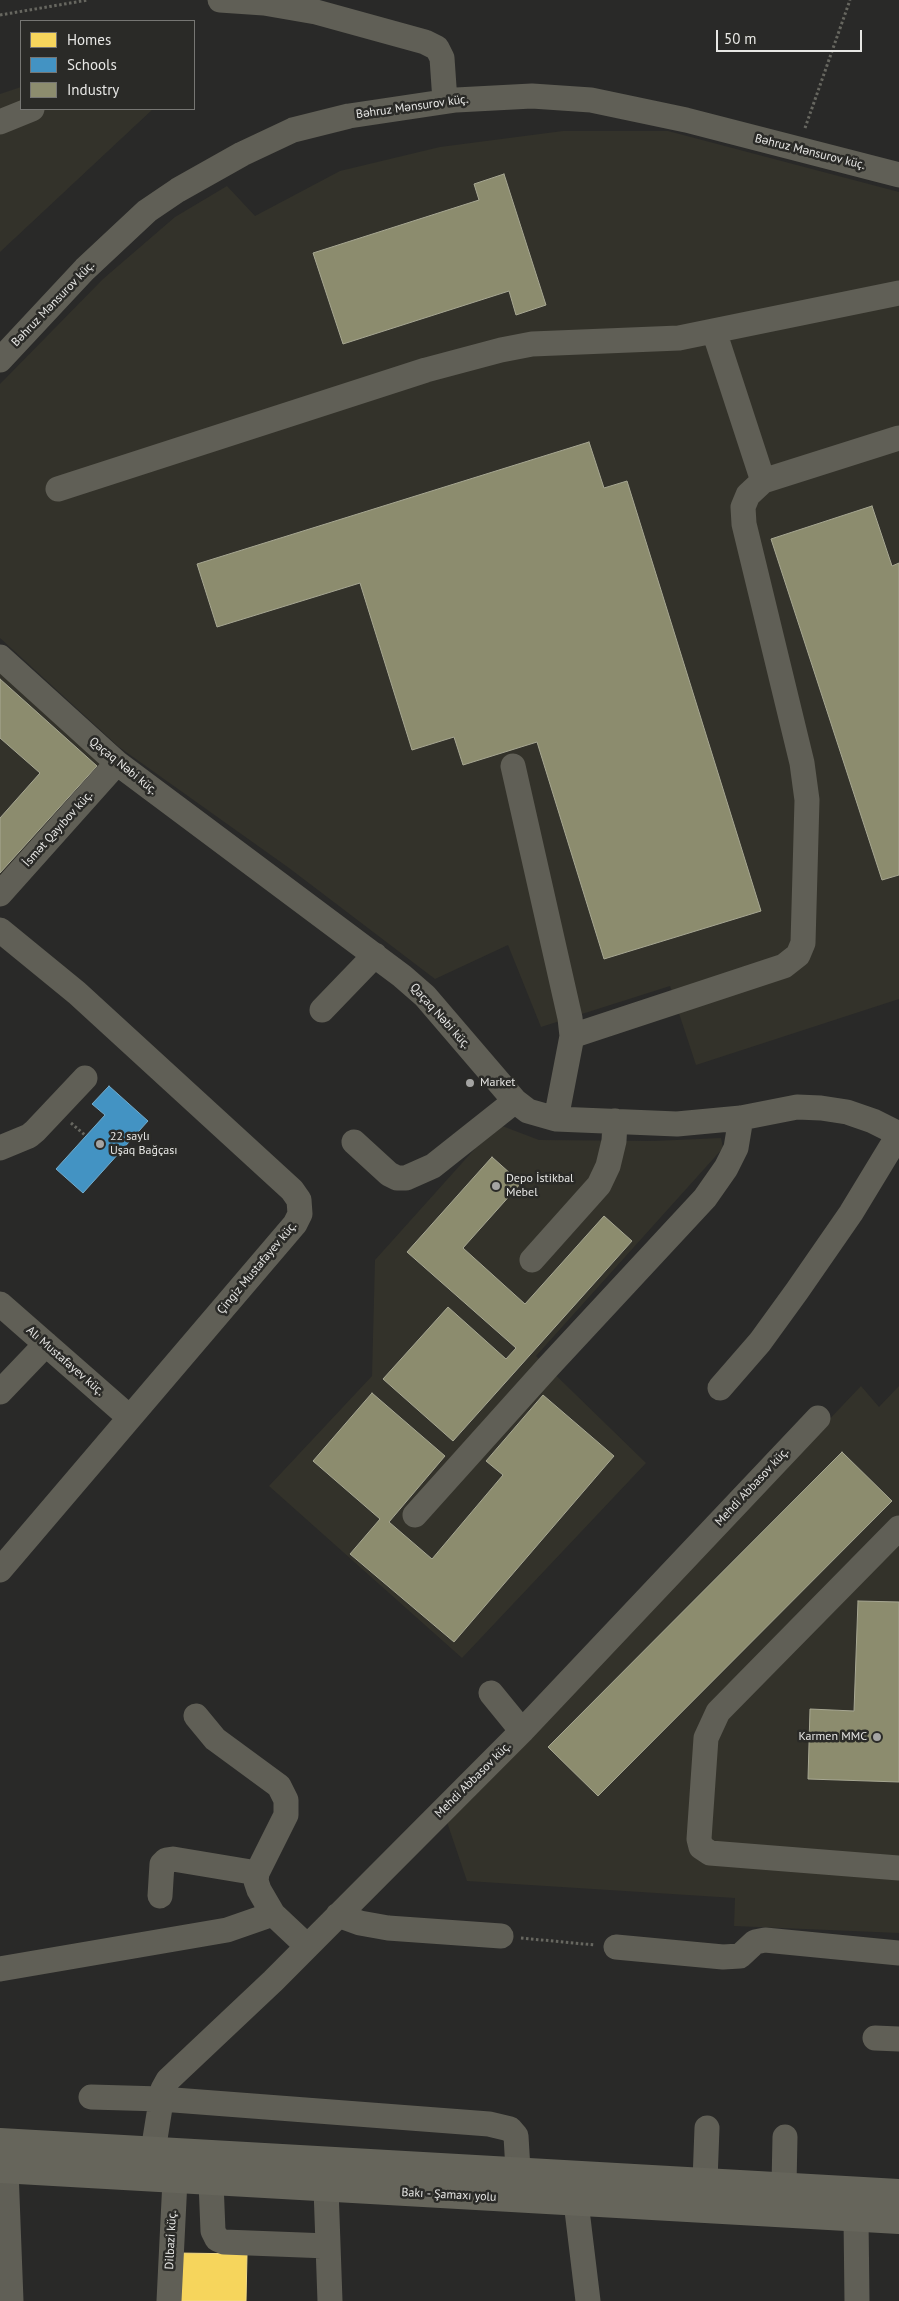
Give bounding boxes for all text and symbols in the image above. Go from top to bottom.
legend [20,20,195,110]
scale bar [719,20,865,52]
text: 50 m [724,29,757,48]
text: Homes [67,30,111,49]
text: Schools [67,55,117,74]
text: Industry [67,80,119,99]
street label: Bəhruz Mənsurov küç. [355,92,469,122]
street label: Bəhruz Mənsurov küç. [753,131,867,173]
street label: Bəhruz Mənsurov küç. [9,258,97,350]
street label: Qaçaq Nəbi küç. [86,734,160,798]
street label: İsmət Qayıbov küç. [20,788,96,870]
street label: Qaçaq Nəbi küç. [407,980,473,1052]
place label: Market [480,1076,515,1090]
marker: Market [464,1077,476,1089]
place label: 22 saylı Uşaq Bağçası [110,1130,178,1158]
marker: 22 saylı Uşaq Bağçası [94,1138,106,1150]
place label: Depo İstikbal Mebel [506,1172,574,1200]
marker: Depo İstikbal Mebel [490,1180,502,1192]
street label: Çingiz Mustafayev küç. [214,1219,300,1317]
street label: Alı Mustafayev küç. [23,1323,107,1399]
street label: Mehdi Abbasov küç. [712,1445,792,1529]
place label: Karmen MMC [799,1730,867,1744]
marker: Karmen MMC [871,1731,883,1743]
street label: Mehdi Abbasov küç. [432,1739,514,1821]
street label: Bakı - Şamaxı yolu [401,2185,497,2205]
street label: Dilbazi küç. [162,2210,180,2270]

